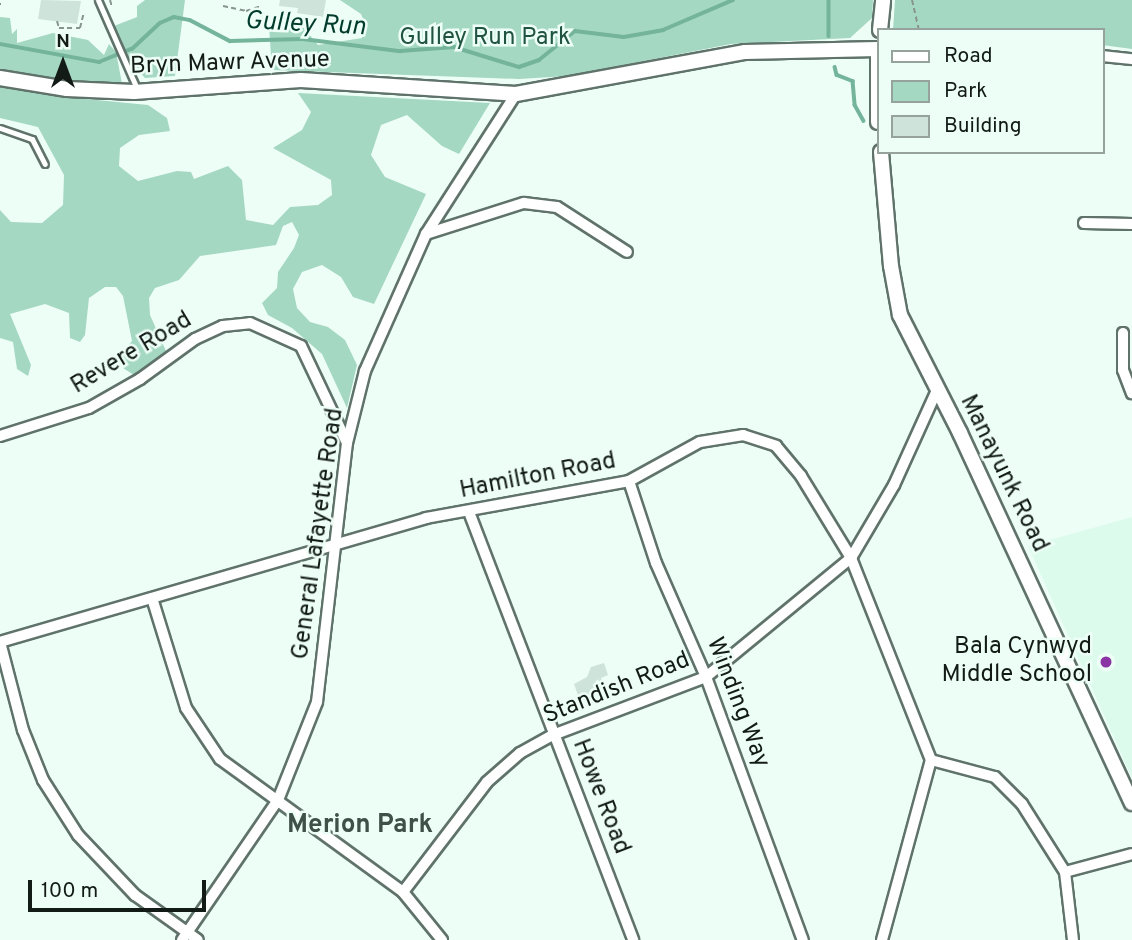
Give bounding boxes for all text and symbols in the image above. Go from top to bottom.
water label: Gulley Run [244,6,366,44]
park label: Gulley Run Park [399,25,571,53]
north arrow [28,28,98,98]
legend [876,28,1104,154]
text: N [56,30,70,54]
text: Road [944,43,993,70]
street label: Bryn Mawr Avenue [129,46,331,82]
text: Park [944,78,987,105]
text: Building [944,113,1022,140]
street label: Revere Road [66,307,198,401]
street label: Manayunk Road [952,391,1054,557]
street label: General Lafayette Road [287,406,351,662]
street label: Hamilton Road [457,448,619,506]
street label: Winding Way [699,634,775,772]
place label: Bala Cynwyd Middle School [942,634,1092,690]
street label: Standish Road [540,647,694,731]
marker: Bala Cynwyd Middle School [1098,654,1114,670]
street label: Howe Road [565,735,635,859]
district label: Merion Park [287,810,433,842]
scale bar [32,866,210,910]
text: 100 m [41,878,98,905]

